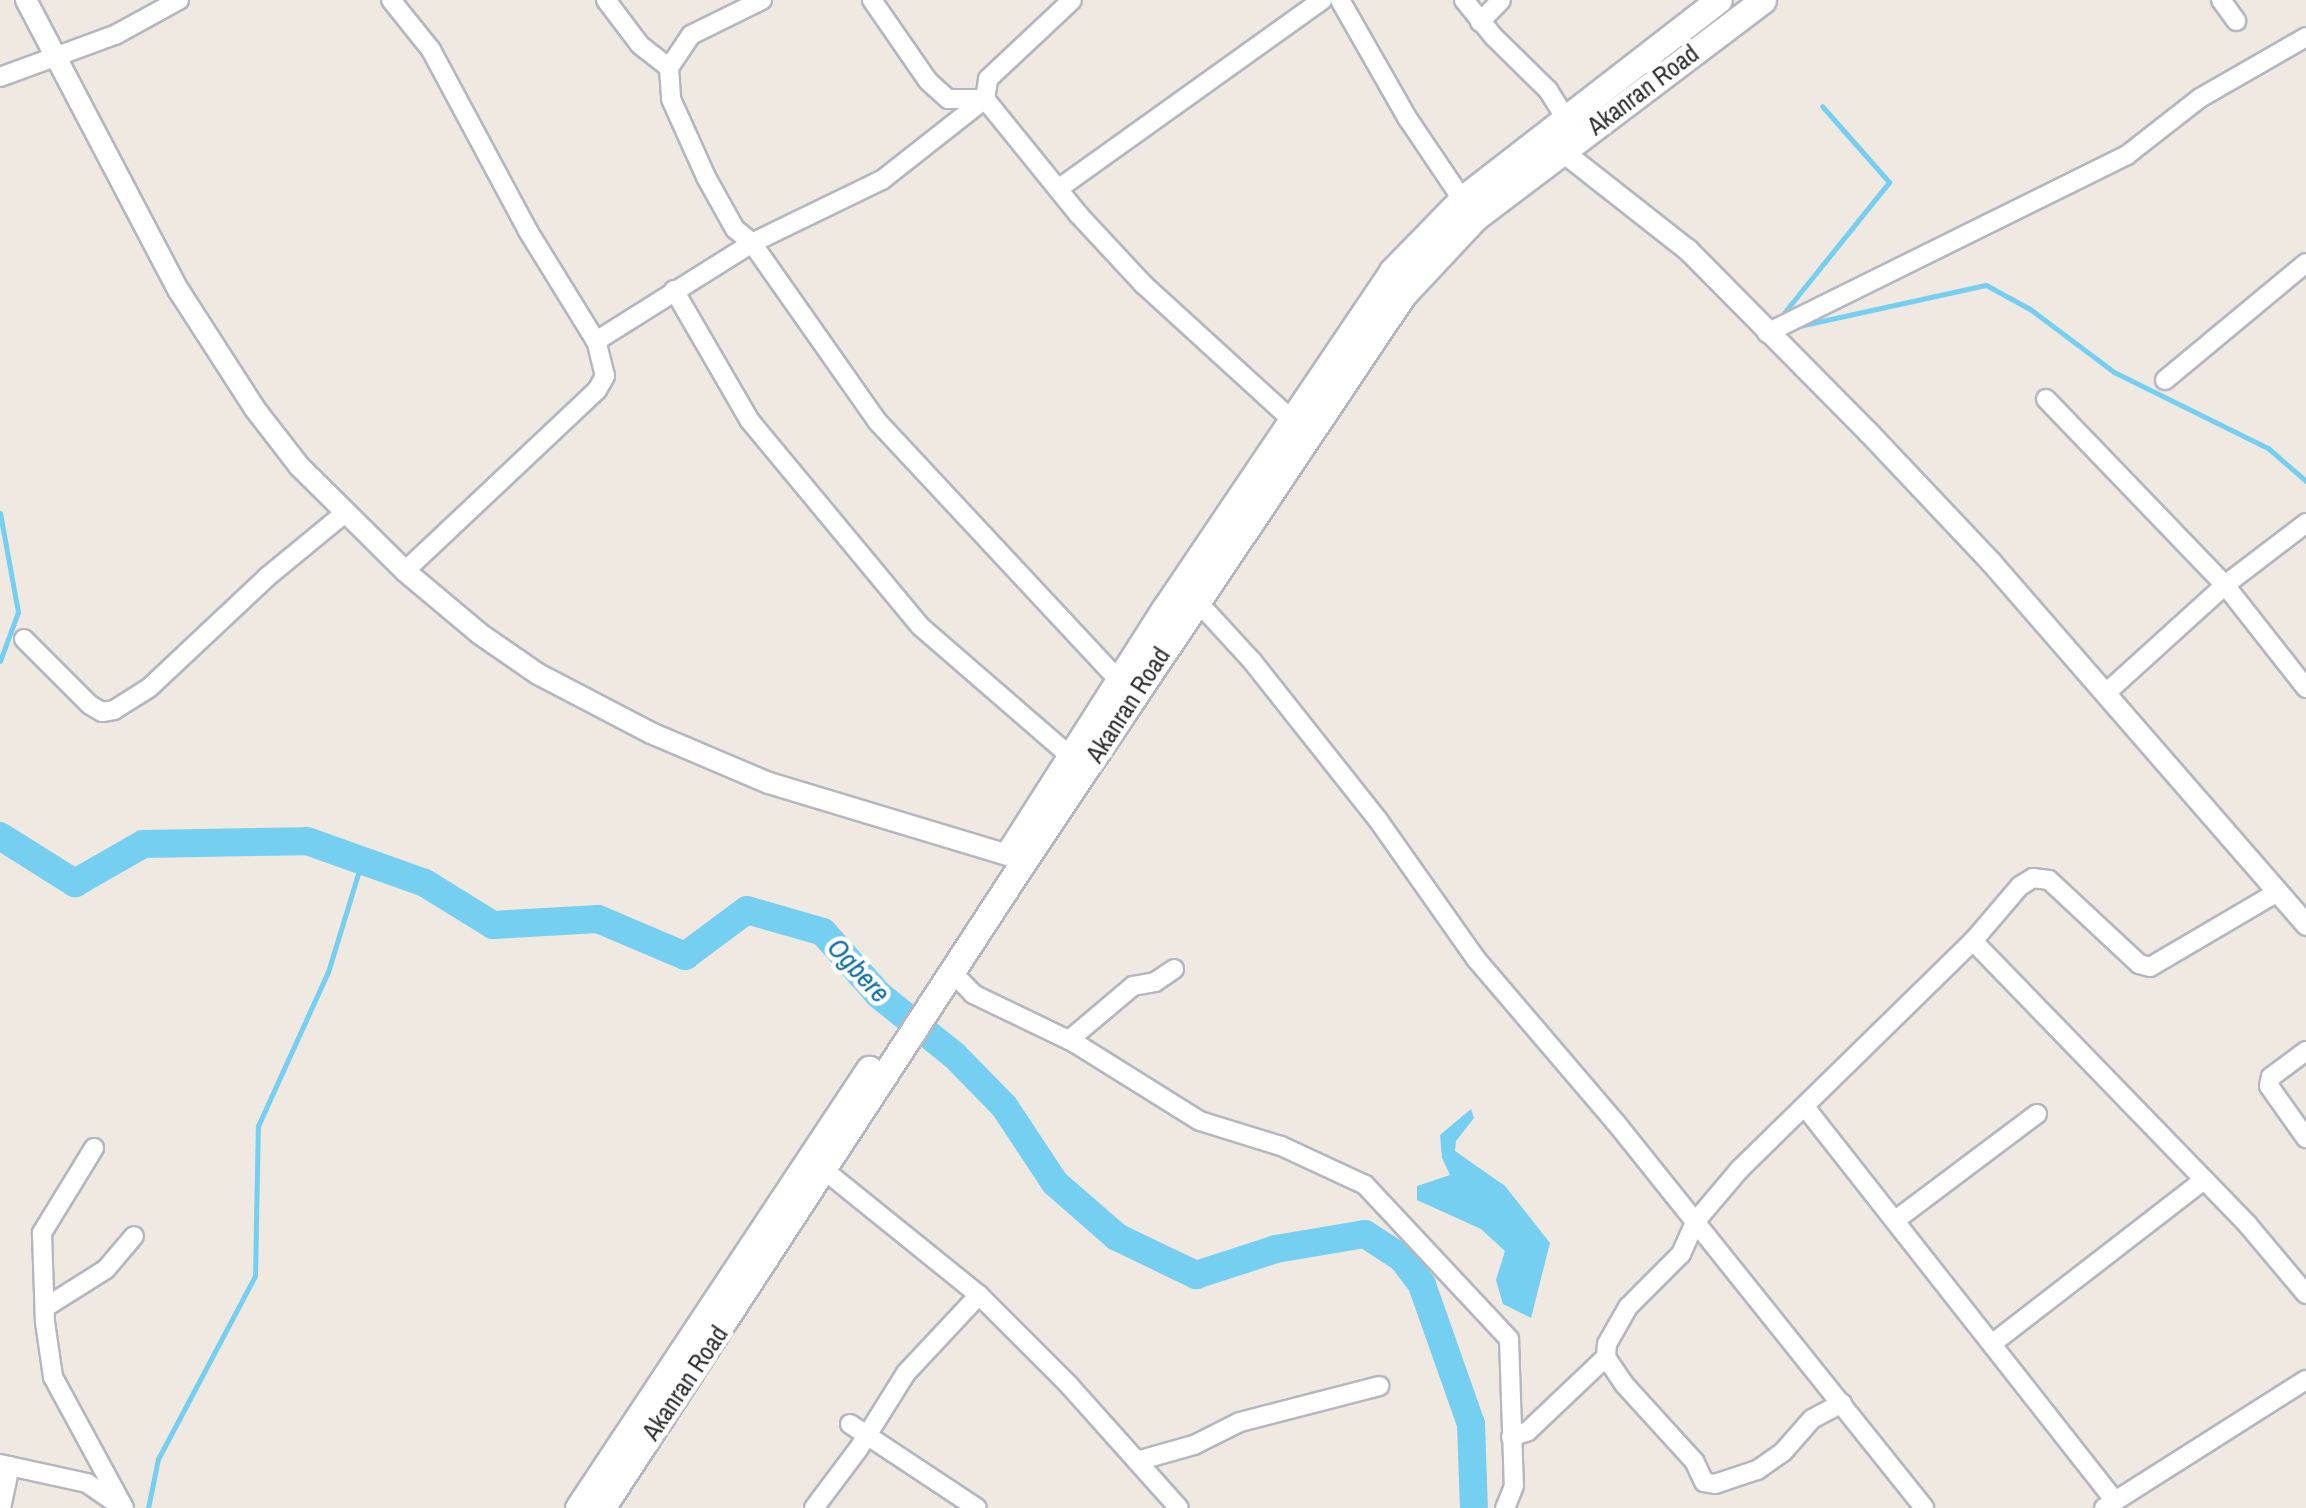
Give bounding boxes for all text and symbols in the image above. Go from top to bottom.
street label: Akanran Road [1582,39,1704,141]
street label: Akanran Road [1080,642,1176,768]
water label: Ogbere [821,931,897,1009]
street label: Akanran Road [636,1320,734,1446]

